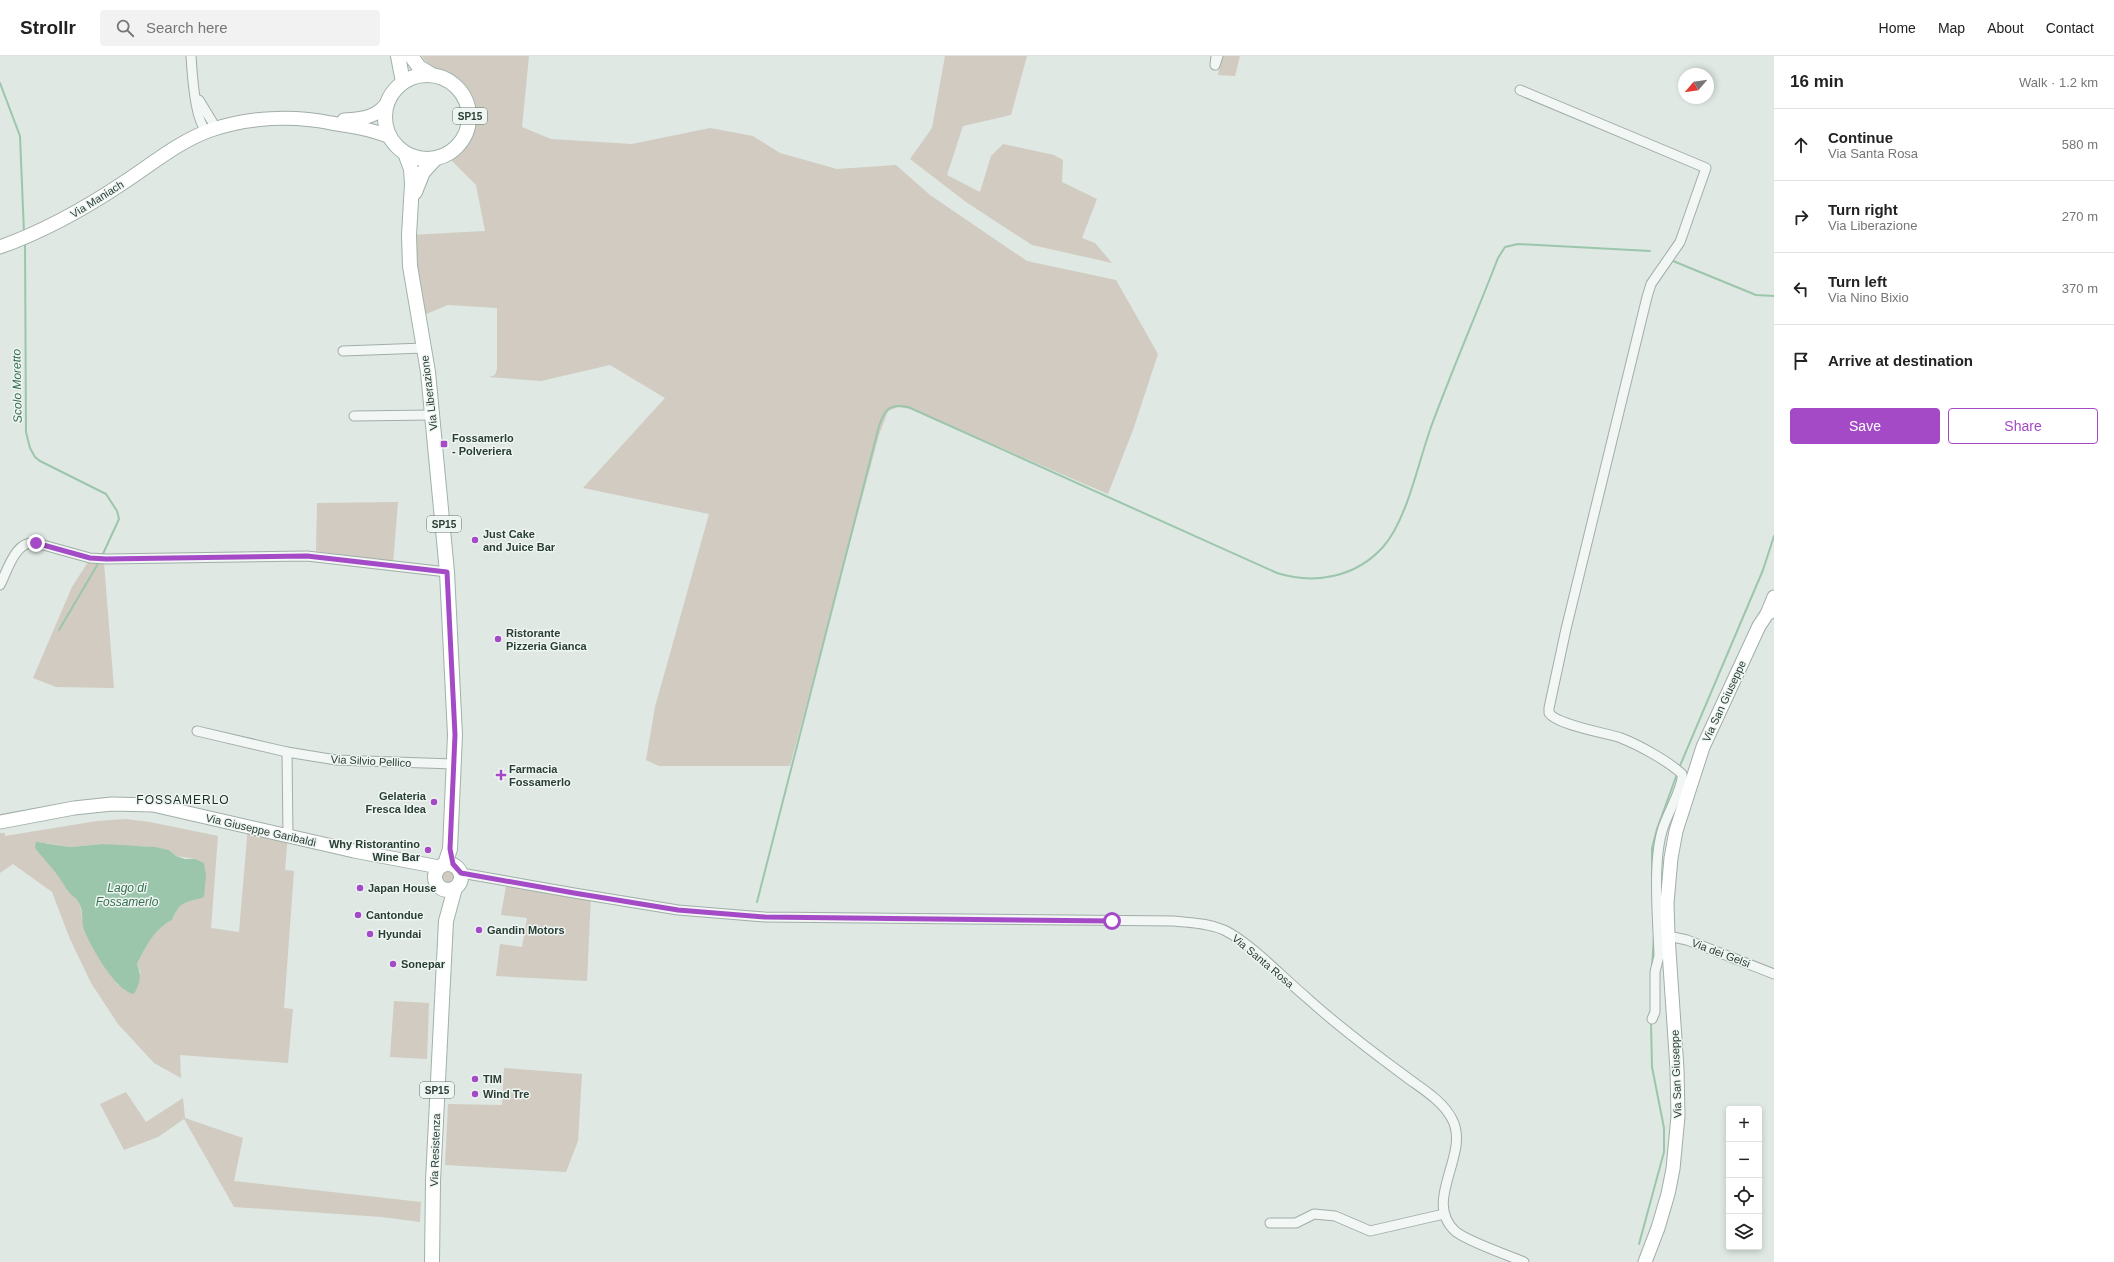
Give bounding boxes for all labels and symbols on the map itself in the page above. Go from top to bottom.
north arrow [1678,68,1714,104]
road number: SP15 [453,108,487,124]
street label: Via Maniach [68,178,126,220]
water label: Scolo Moretto [9,349,25,423]
street label: Via Liberazione [418,355,440,431]
place label: Fossamerlo - Polveriera [452,432,514,457]
marker: Fossamerlo - Polveriera [439,439,449,449]
road number: SP15 [427,516,461,532]
place label: Just Cake and Juice Bar [483,528,556,553]
route end [27,534,45,552]
marker: Just Cake and Juice Bar [470,535,480,545]
place label: Ristorante Pizzeria Gianca [506,627,588,652]
marker: Ristorante Pizzeria Gianca [493,634,503,644]
street label: Via San Giuseppe [1700,658,1748,744]
street label: Via Silvio Pellico [330,753,412,769]
place label: Farmacia Fossamerlo [509,763,571,788]
marker: Farmacia Fossamerlo [496,770,506,780]
place label: Gelateria Fresca Idea [365,790,427,815]
district label: FOSSAMERLO [136,793,230,807]
marker: Gelateria Fresca Idea [429,797,439,807]
street label: Via Giuseppe Garibaldi [205,811,317,849]
place label: Why Ristorantino Wine Bar [329,838,421,863]
marker: Why Ristorantino Wine Bar [423,845,433,855]
water label: Lago di Fossamerlo [96,881,159,909]
place label: Japan House [368,882,436,894]
marker: Japan House [355,883,365,893]
place label: Cantondue [366,909,423,921]
marker: Cantondue [353,910,363,920]
route start [1103,912,1121,930]
place label: Gandin Motors [487,924,565,936]
marker: Gandin Motors [474,925,484,935]
place label: Hyundai [378,928,421,940]
marker: Hyundai [365,929,375,939]
street label: Via Santa Rosa [1230,932,1297,991]
street label: Via dei Gelsi [1690,936,1752,970]
place label: Sonepar [401,958,446,970]
marker: Sonepar [388,959,398,969]
street label: Via San Giuseppe [1668,1030,1684,1118]
place label: TIM [483,1073,502,1085]
marker: TIM [470,1074,480,1084]
road number: SP15 [420,1082,454,1098]
place label: Wind Tre [483,1088,529,1100]
marker: Wind Tre [470,1089,480,1099]
street label: Via Resistenza [428,1112,442,1187]

